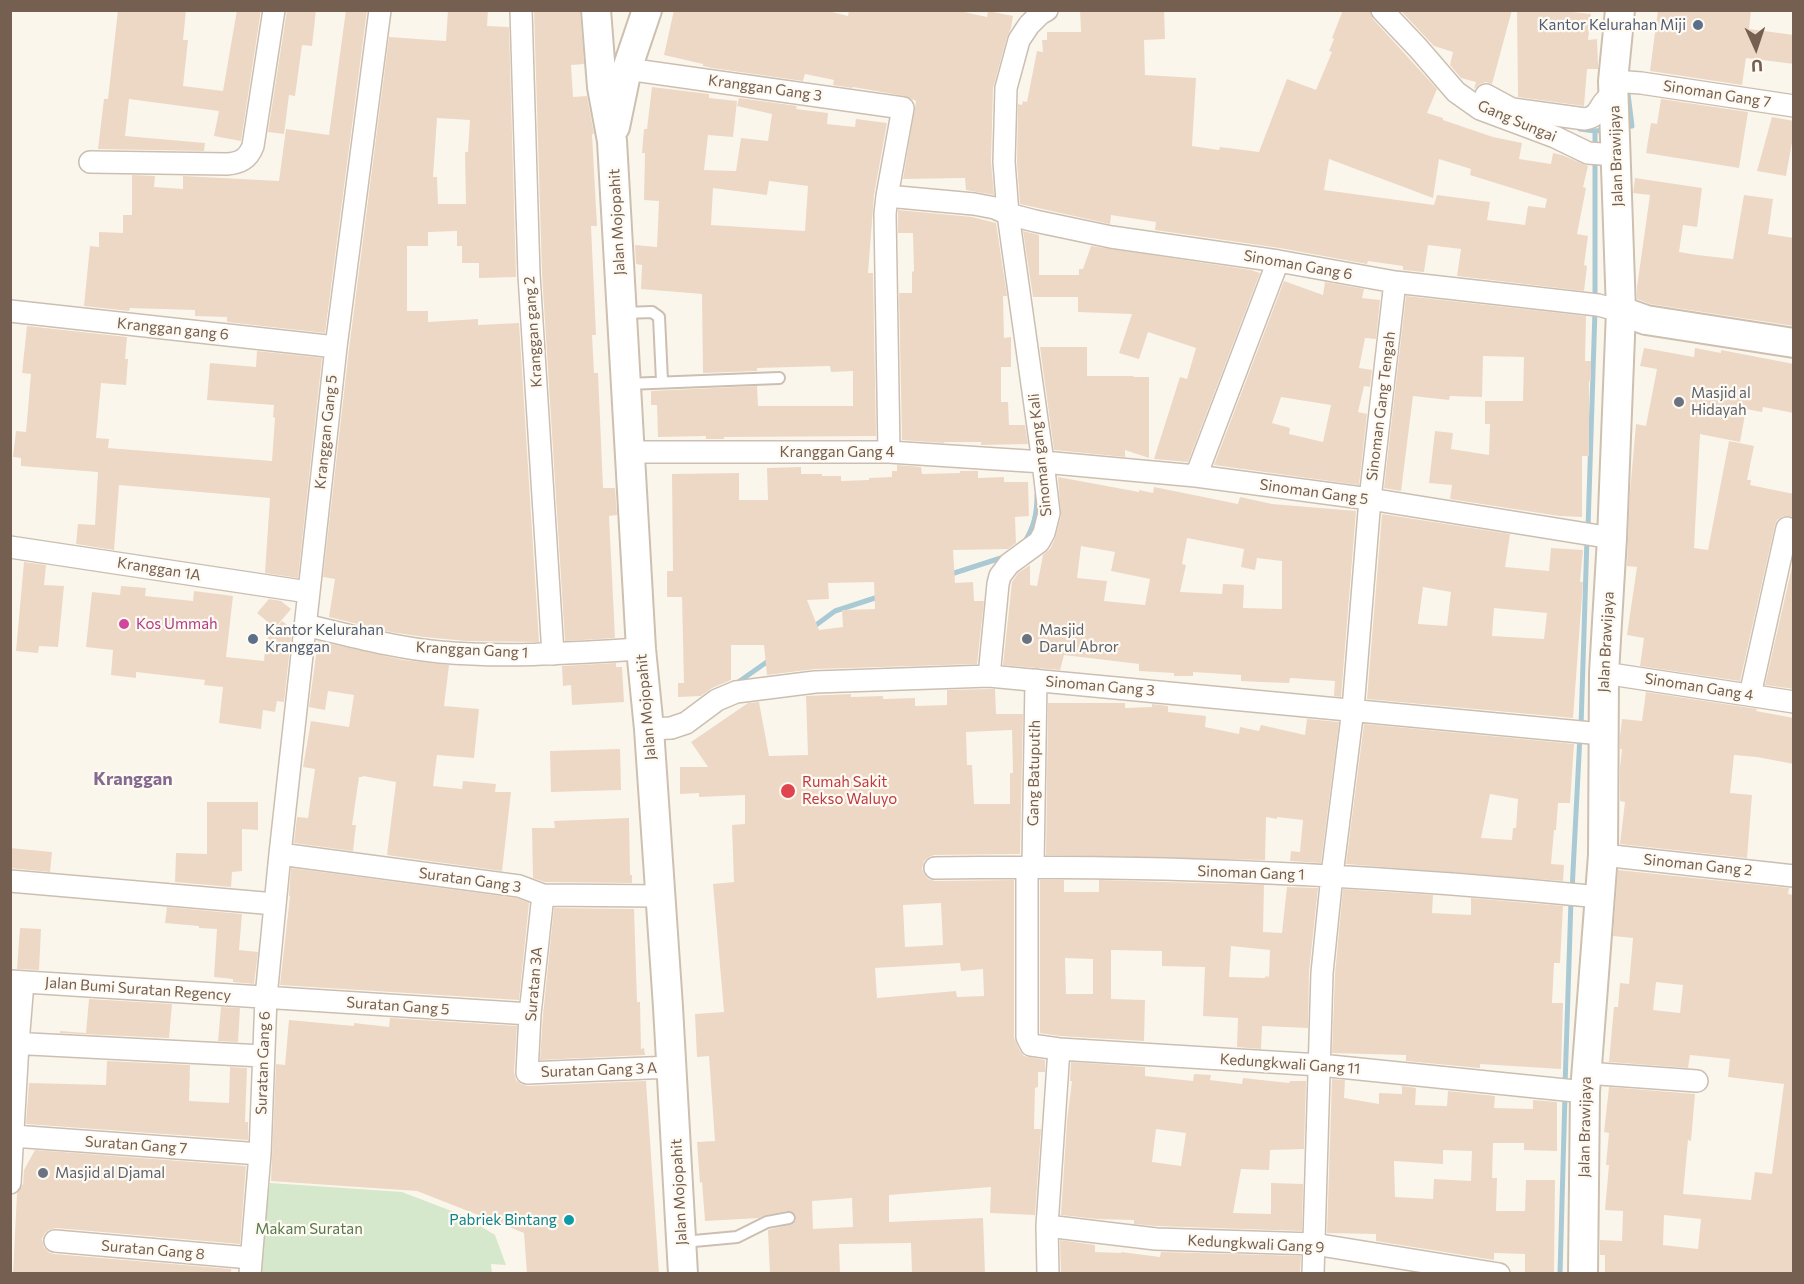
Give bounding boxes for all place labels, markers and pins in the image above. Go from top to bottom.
place label: Kantor Kelurahan Miji [1539,16,1686,34]
marker: Kantor Kelurahan Miji [1691,18,1705,32]
place label: Masjid al Hidayah [1691,384,1751,419]
marker: Masjid al Hidayah [1672,395,1686,409]
place label: Kos Ummah [136,615,218,633]
marker: Kos Ummah [117,617,131,631]
place label: Kantor Kelurahan Kranggan [265,621,384,656]
place label: Masjid Darul Abror [1039,621,1119,656]
marker: Kantor Kelurahan Kranggan [246,632,260,646]
marker: Masjid Darul Abror [1020,632,1034,646]
place label: Rumah Sakit Rekso Waluyo [802,773,897,808]
marker: Rumah Sakit Rekso Waluyo [779,782,797,800]
place label: Masjid al Djamal [55,1164,165,1182]
marker: Masjid al Djamal [36,1166,50,1180]
place label: Pabriek Bintang [449,1211,557,1229]
marker: Pabriek Bintang [562,1213,576,1227]

